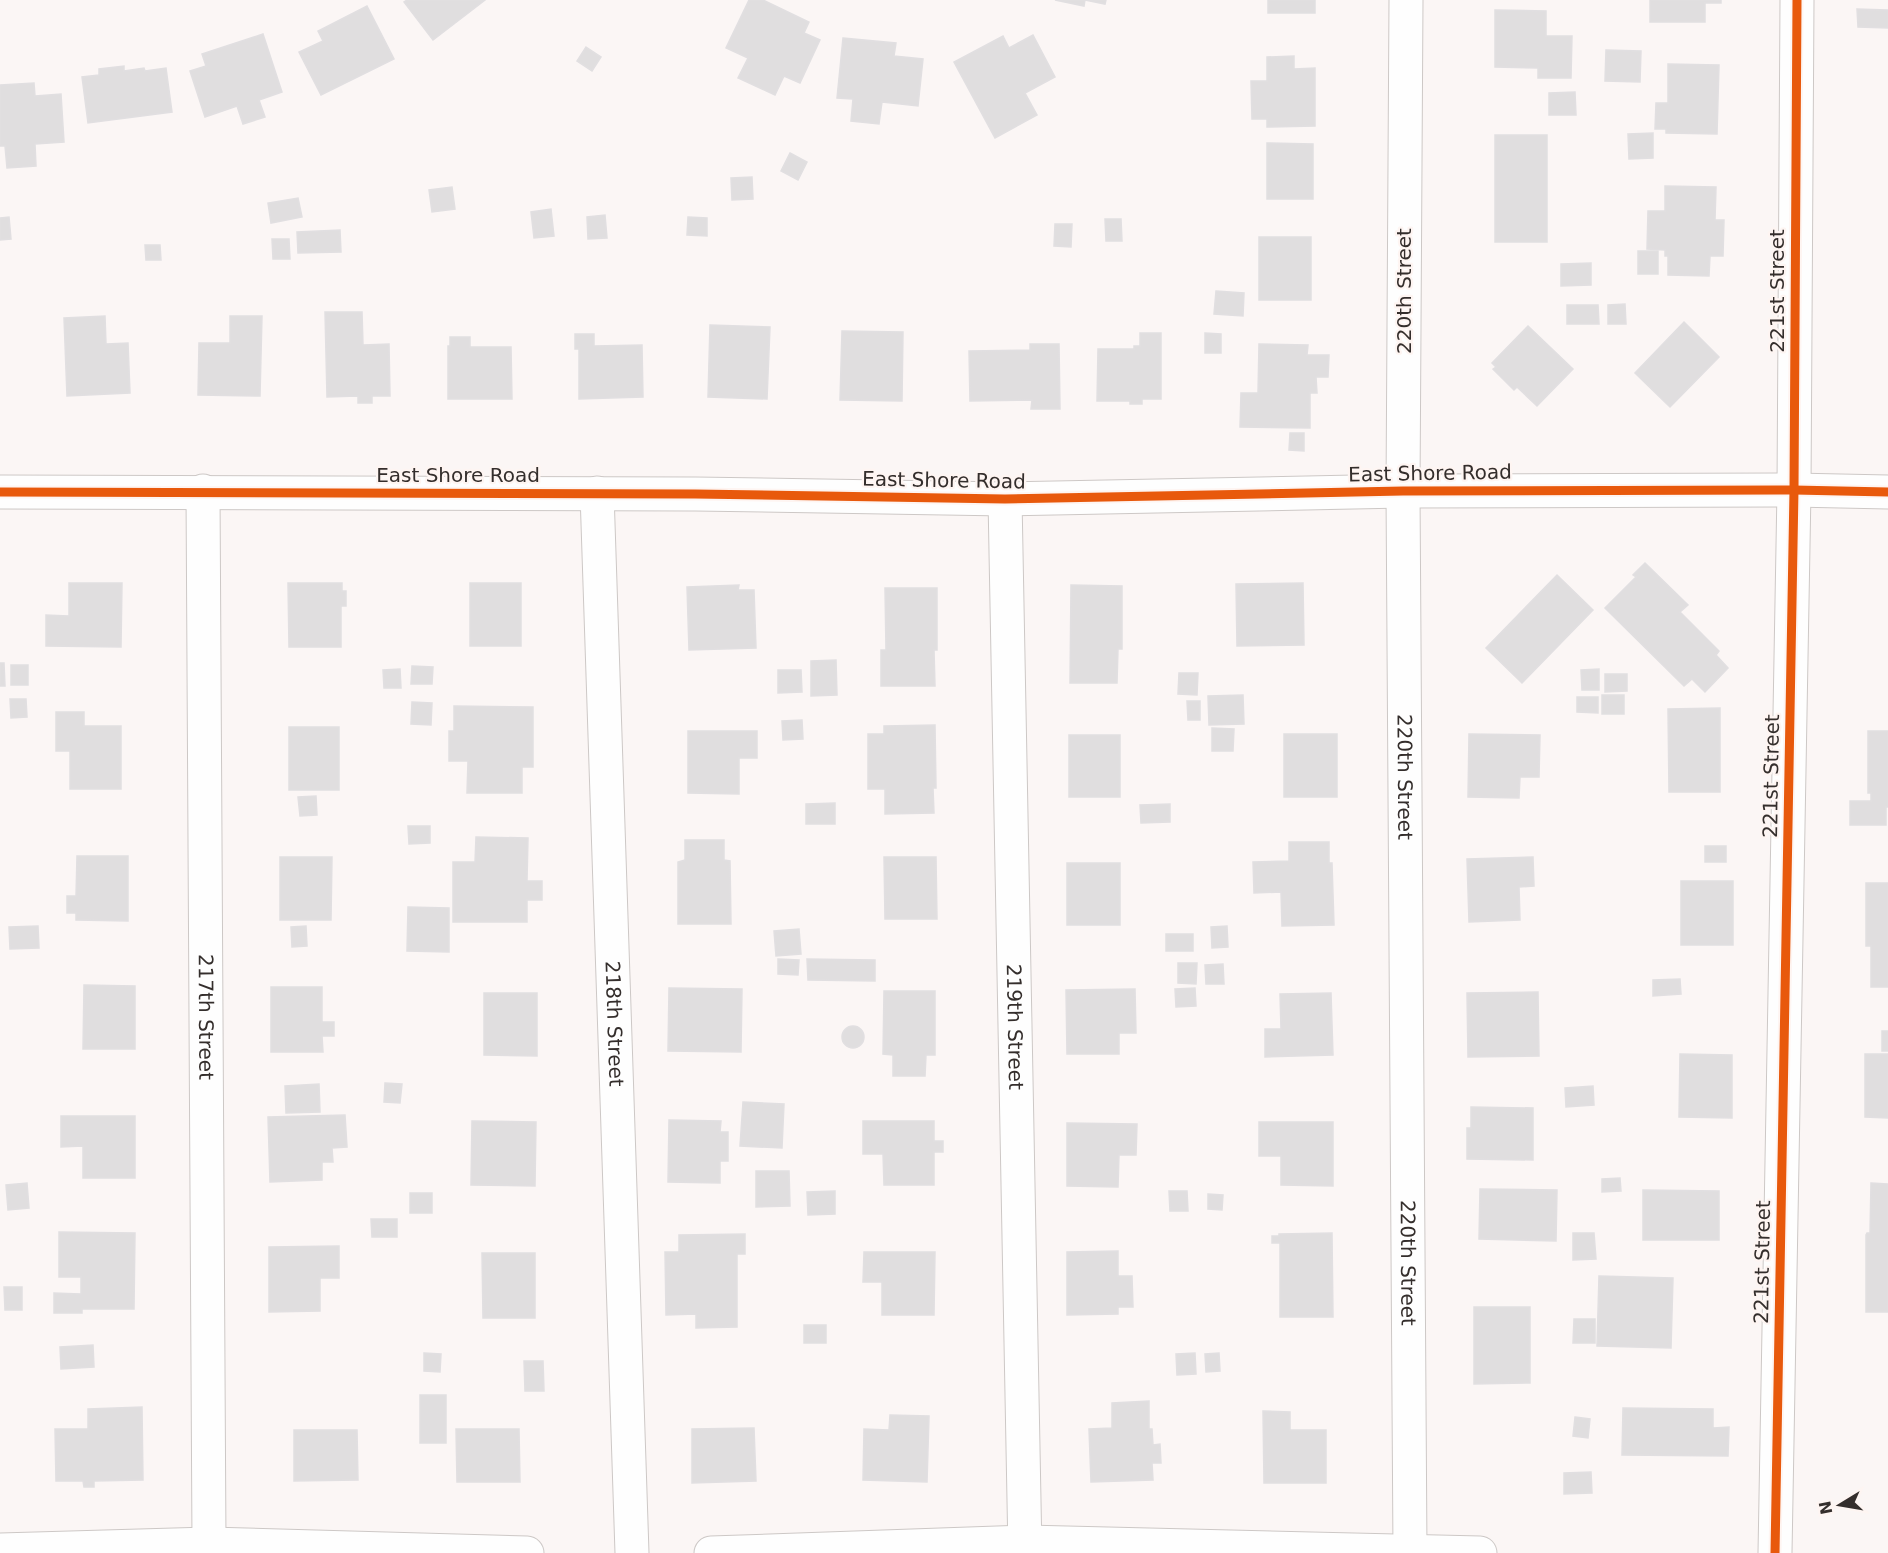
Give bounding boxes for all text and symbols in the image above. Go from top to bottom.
street label: 220th Street [1392,228,1416,354]
street label: 221st Street [1765,229,1789,353]
street label: East Shore Road [1348,460,1512,486]
street label: East Shore Road [376,463,540,487]
street label: East Shore Road [862,467,1026,493]
street label: 220th Street [1392,714,1417,840]
street label: 221st Street [1758,714,1784,838]
street label: 217th Street [194,954,218,1080]
street label: 218th Street [600,960,629,1087]
street label: 219th Street [1002,964,1028,1090]
street label: 220th Street [1396,1200,1421,1326]
street label: 221st Street [1749,1200,1775,1324]
north arrow [1810,1475,1870,1535]
text: N [1815,1499,1836,1516]

